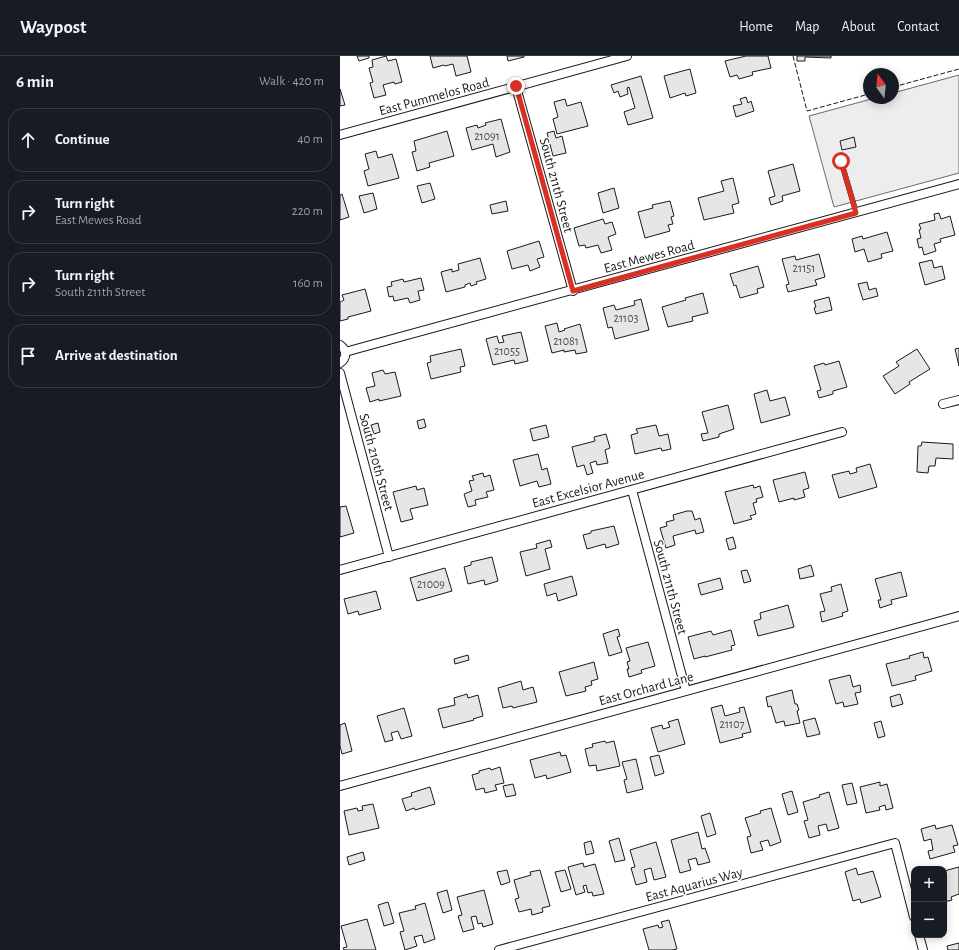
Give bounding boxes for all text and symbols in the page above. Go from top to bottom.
text: Waypost [20,18,87,37]
text: Home [739,20,773,34]
text: Map [795,20,819,34]
text: About [841,20,875,34]
text: Contact [897,20,939,34]
north arrow [863,68,899,104]
text: 6 min [16,73,54,90]
text: Walk · 420 m [259,75,324,88]
street label: East Pummelos Road [378,76,491,118]
route end [507,77,525,95]
icon: ahead [17,129,39,151]
house number: 21091 [474,130,500,142]
text: Continue [55,132,110,147]
text: 40 m [297,133,323,146]
street label: South 211th Street [537,136,576,235]
route start [832,152,850,170]
text: Turn right [55,196,114,211]
icon: right [17,201,39,223]
text: 220 m [292,205,323,218]
text: East Mewes Road [55,214,142,227]
street label: East Mewes Road [602,238,696,276]
house number: 21151 [793,262,815,274]
text: Turn right [55,268,114,283]
icon: right [17,273,39,295]
text: 160 m [293,277,323,290]
text: South 211th Street [55,286,145,299]
house number: 21103 [614,312,639,324]
house number: 21081 [553,335,579,347]
icon: arrive [17,345,39,367]
house number: 21055 [494,345,520,357]
text: Arrive at destination [55,348,178,363]
street label: South 210th Street [356,412,396,513]
street label: East Excelsior Avenue [531,467,646,511]
street label: South 211th Street [651,538,690,637]
house number: 21009 [417,578,445,590]
street label: East Orchard Lane [598,670,695,708]
house number: 21107 [719,718,745,730]
street label: East Aquarius Way [644,865,744,905]
map controls [911,866,947,938]
button: + [911,866,947,902]
button: − [911,902,947,938]

